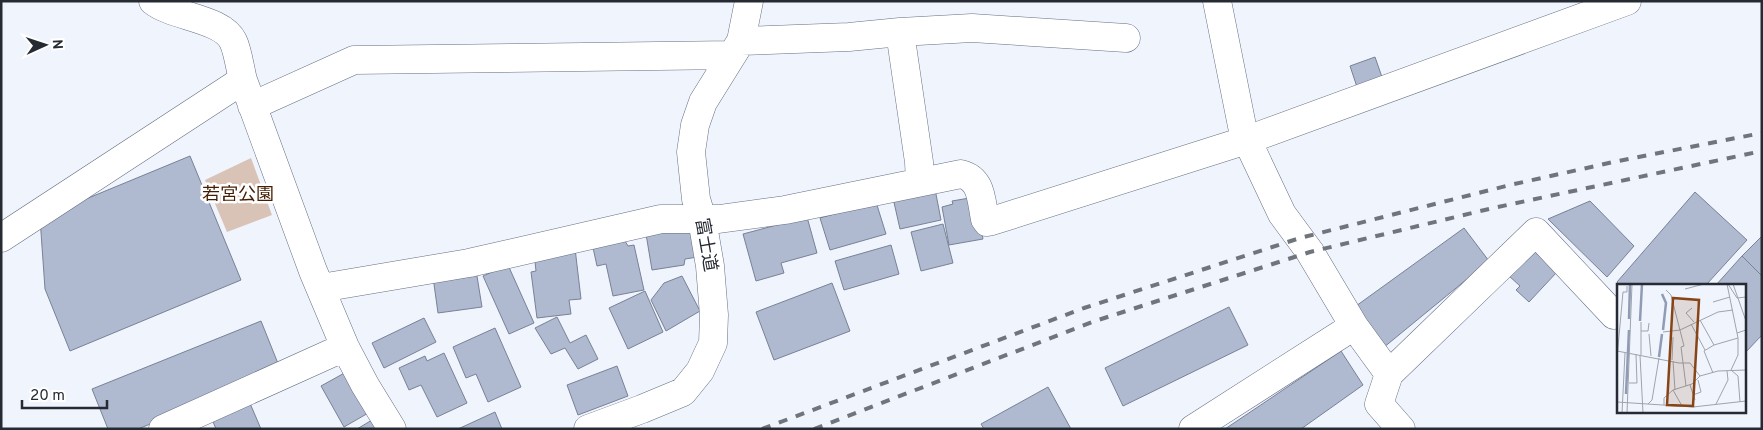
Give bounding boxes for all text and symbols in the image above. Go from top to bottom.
north arrow [20,20,70,70]
text: N [48,39,65,50]
park label: 若宮公園 [202,184,274,207]
street label: 富士道 [689,216,721,274]
inset map [1617,284,1746,412]
scale bar [22,378,108,410]
text: 20 m [30,387,65,406]

